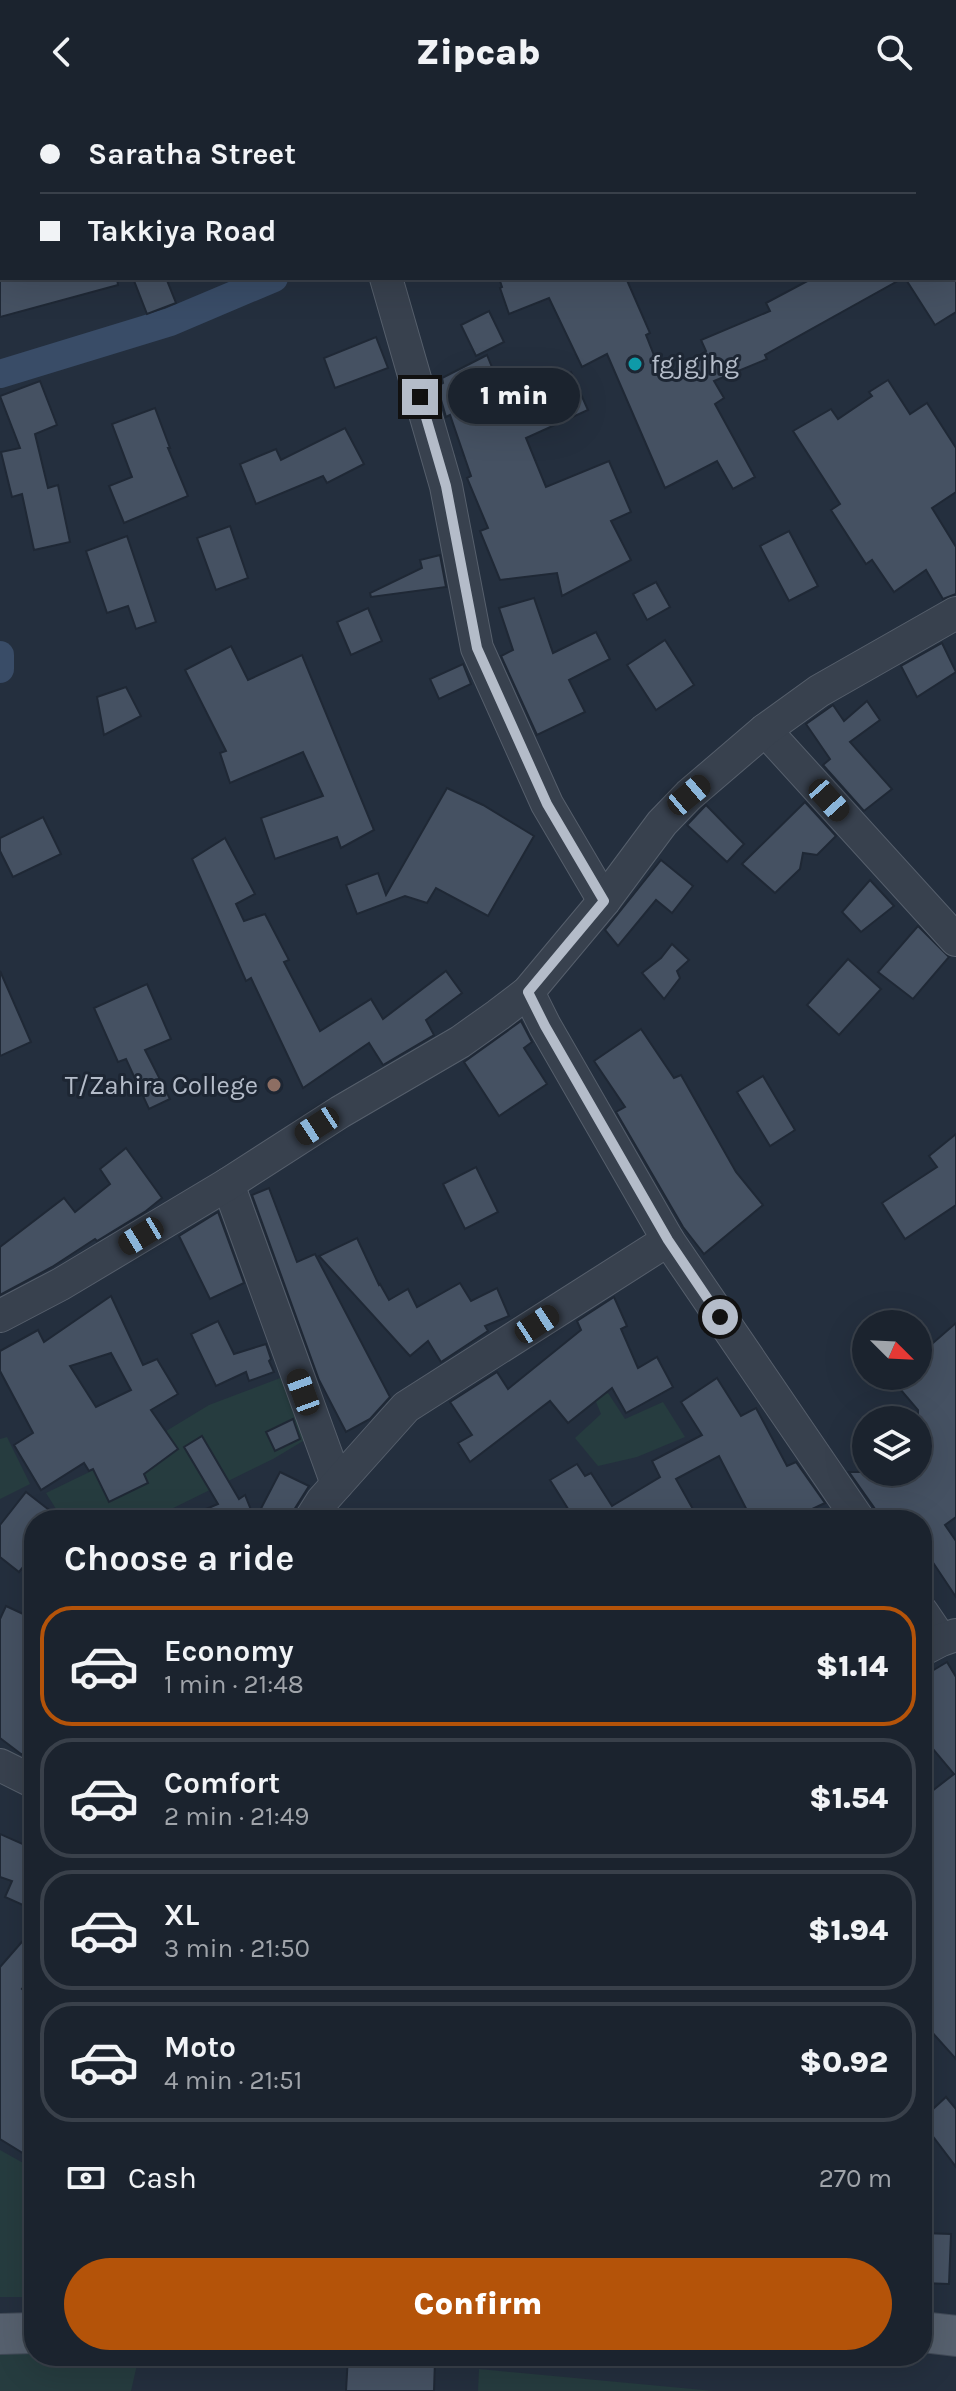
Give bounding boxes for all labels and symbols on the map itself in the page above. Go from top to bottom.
place label: fgjgjhg [651,349,739,380]
marker: fgjgjhg [626,355,644,373]
callout: 1 min [448,369,580,425]
route end [402,379,438,415]
car [663,770,715,820]
car [804,774,854,826]
place label: T/Zahira College [65,1070,258,1101]
marker: T/Zahira College [265,1076,283,1094]
car [290,1103,344,1149]
car [114,1213,168,1259]
route start [702,1299,738,1335]
car [510,1301,564,1347]
north arrow [852,1310,932,1390]
car [284,1365,322,1419]

